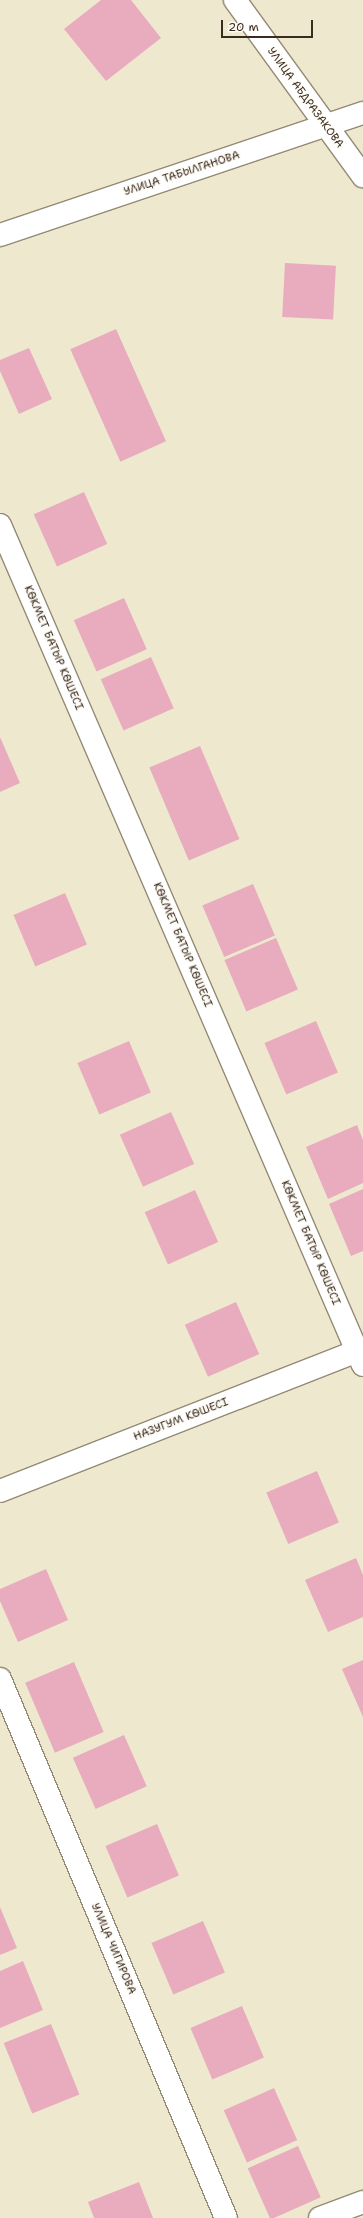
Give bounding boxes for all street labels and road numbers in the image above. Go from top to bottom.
street label: УЛИЦА АБДРАЗАКОВА [264,45,346,151]
street label: УЛИЦА ТАБЫЛГАНОВА [122,149,242,199]
street label: КӨКМЕТ БАТЫР КӨШЕСІ [21,584,85,712]
street label: КӨКМЕТ БАТЫР КӨШЕСІ [150,881,214,1009]
street label: КӨКМЕТ БАТЫР КӨШЕСІ [278,1179,342,1307]
street label: НАЗУГУМ КӨШЕСІ [132,1396,230,1444]
street label: УЛИЦА ЧИГИРОВА [88,1901,138,1997]

